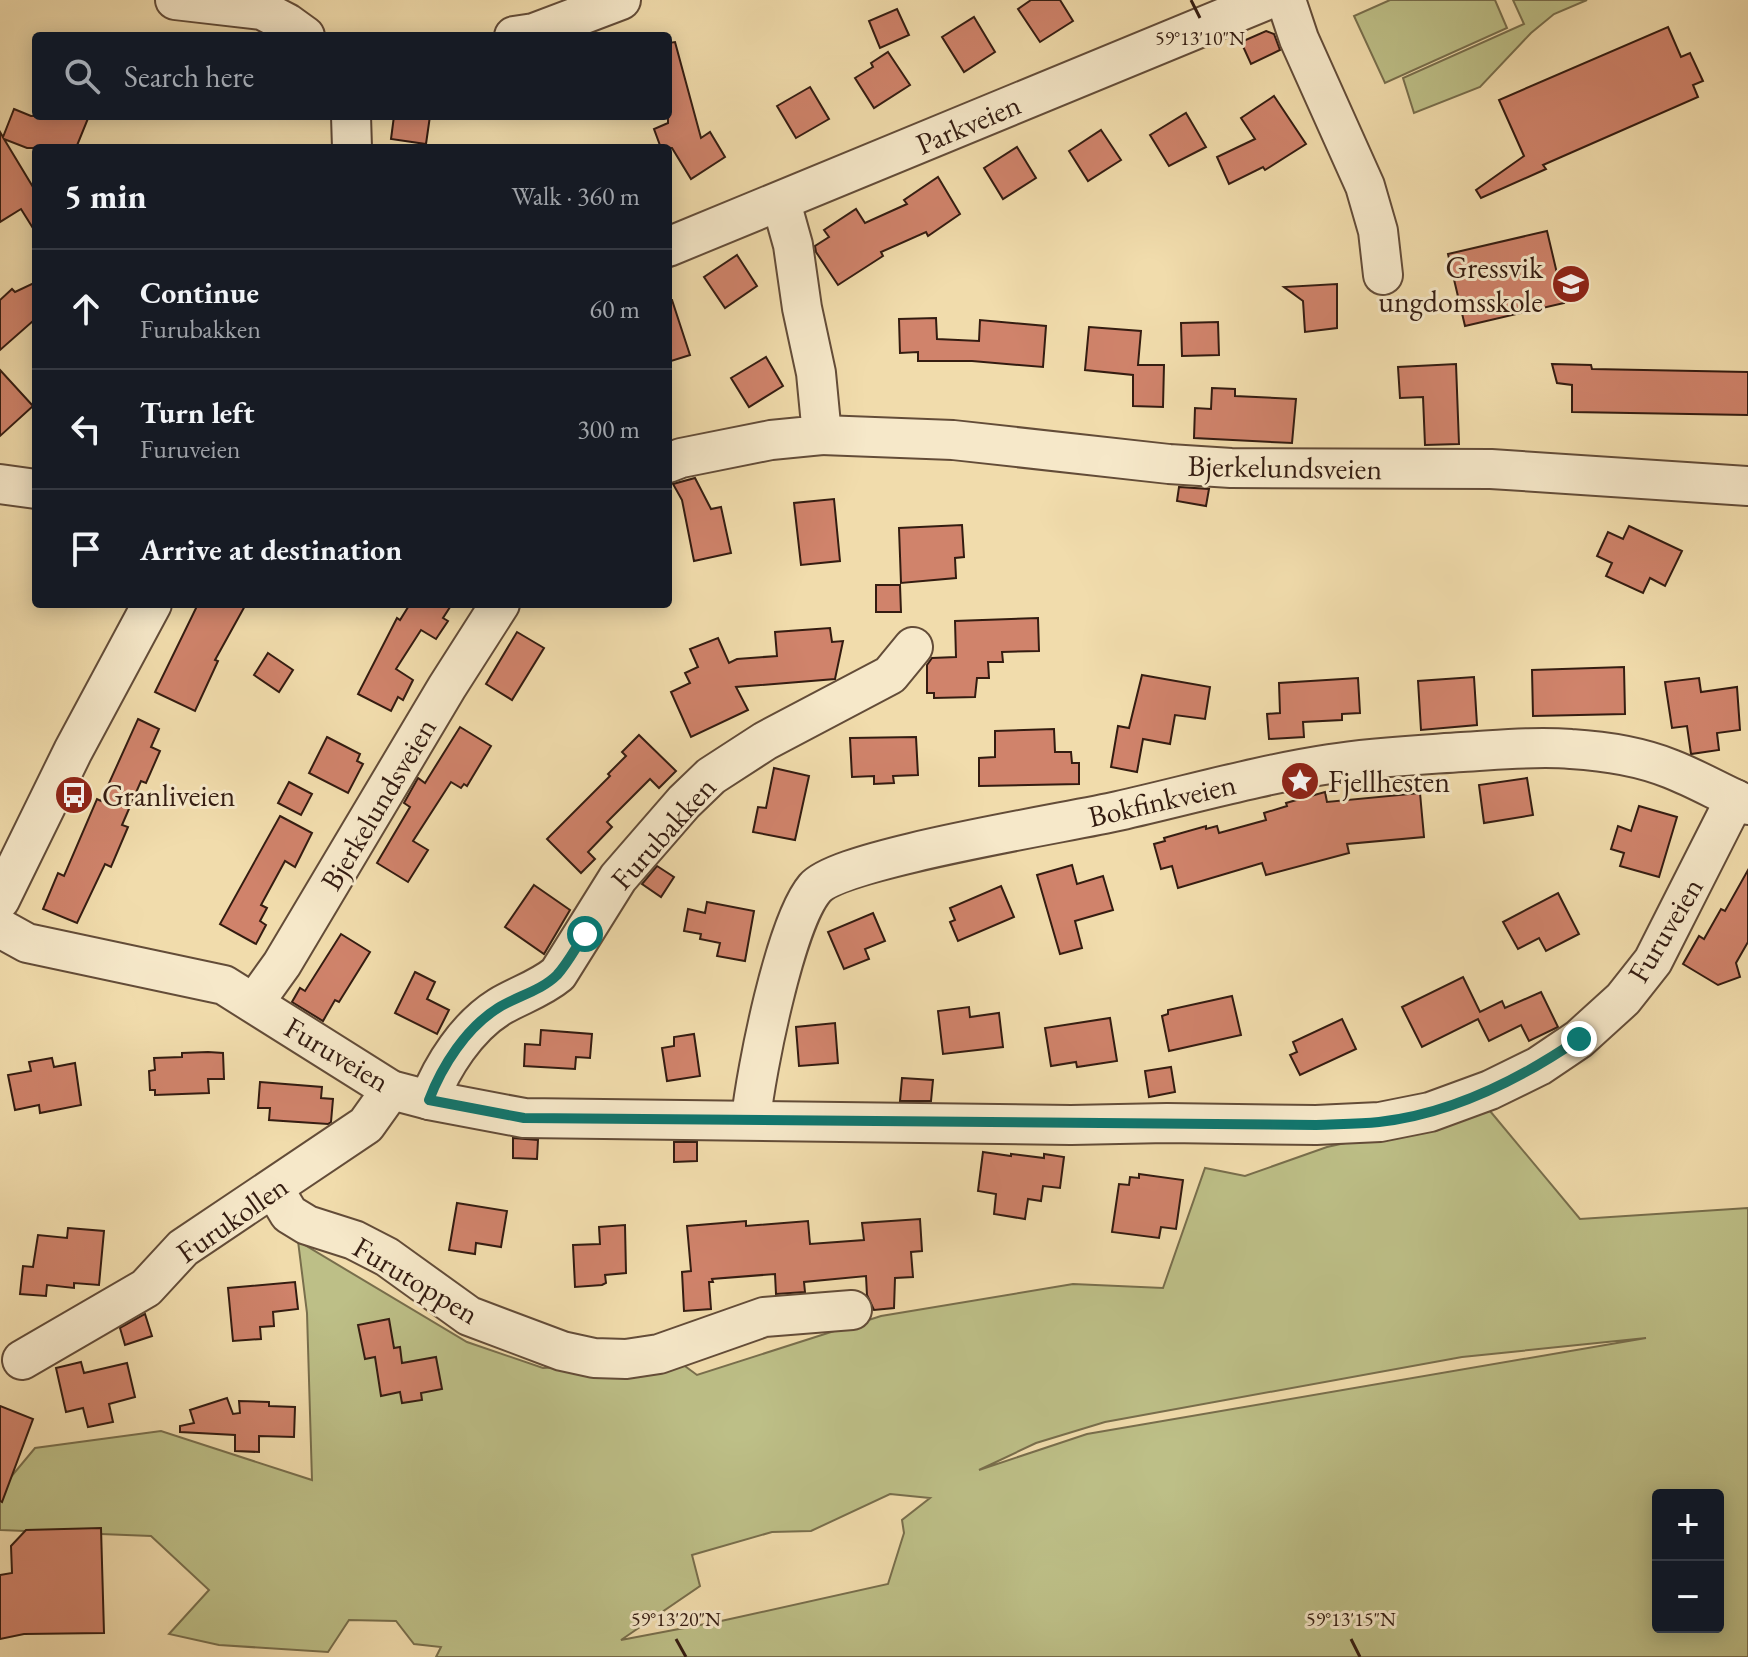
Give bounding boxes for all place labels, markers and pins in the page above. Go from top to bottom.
place label: Gressvik ungdomsskole [1378,248,1544,321]
school or university icon: Gressvik ungdomsskole [1550,263,1592,305]
place icon: Fjellhesten [1279,760,1321,802]
place label: Fjellhesten [1328,762,1450,801]
bus stop icon: Granliveien [53,774,95,816]
place label: Granliveien [102,776,235,815]

